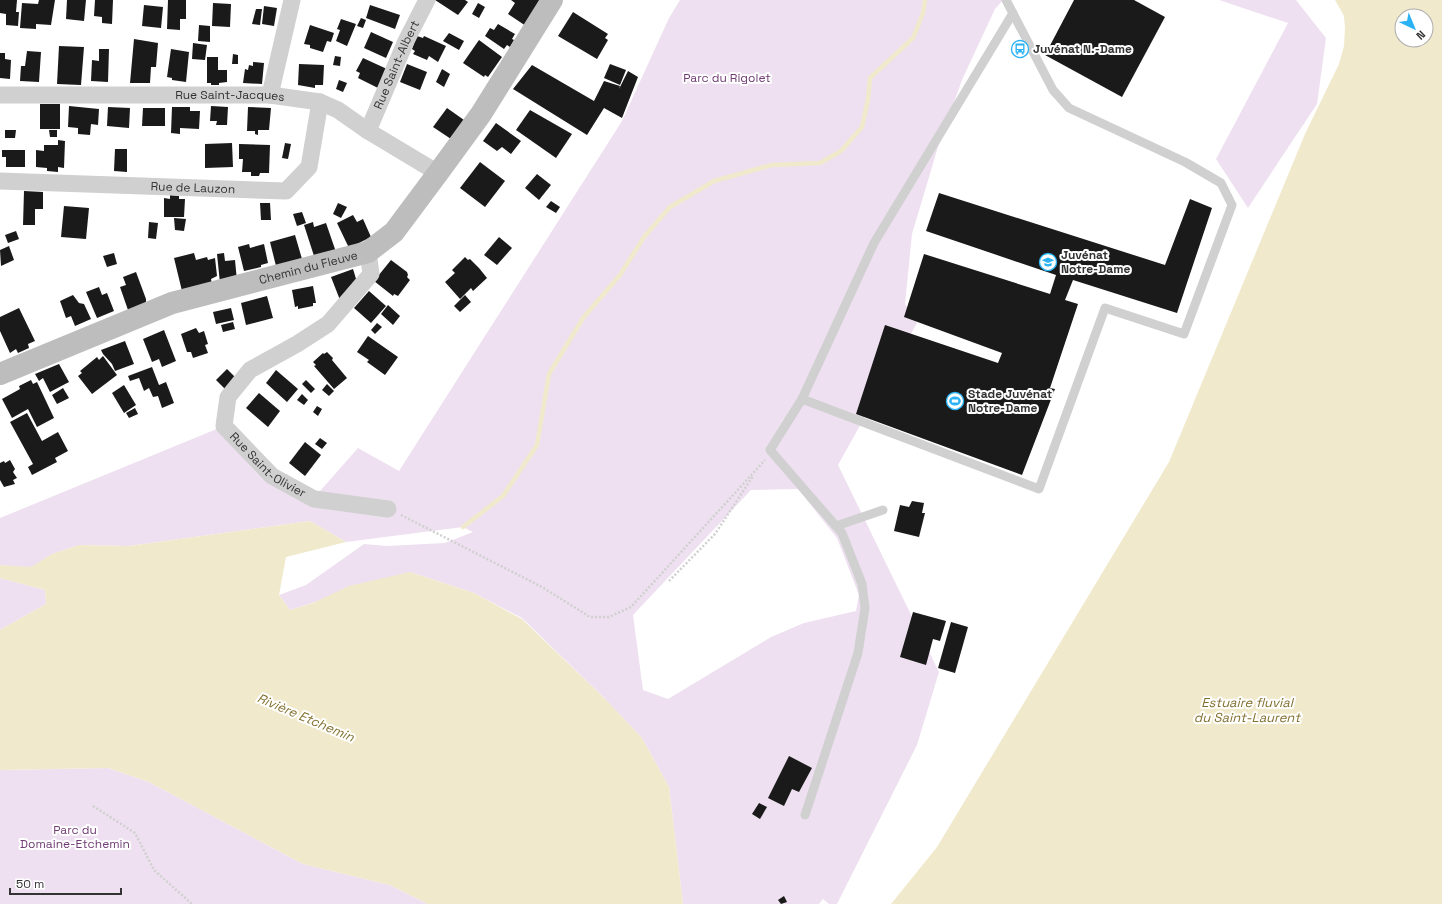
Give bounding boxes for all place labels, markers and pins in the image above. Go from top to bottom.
bus stop icon: Juvénat N.-Dame [1010,39,1030,59]
place label: Juvénat N.-Dame [1033,41,1132,57]
place label: Juvénat Notre-Dame [1061,247,1130,277]
school or university icon: Juvénat Notre-Dame [1038,252,1058,272]
place label: Stade Juvénat Notre-Dame [968,386,1052,416]
sports icon: Stade Juvénat Notre-Dame [945,391,965,411]

